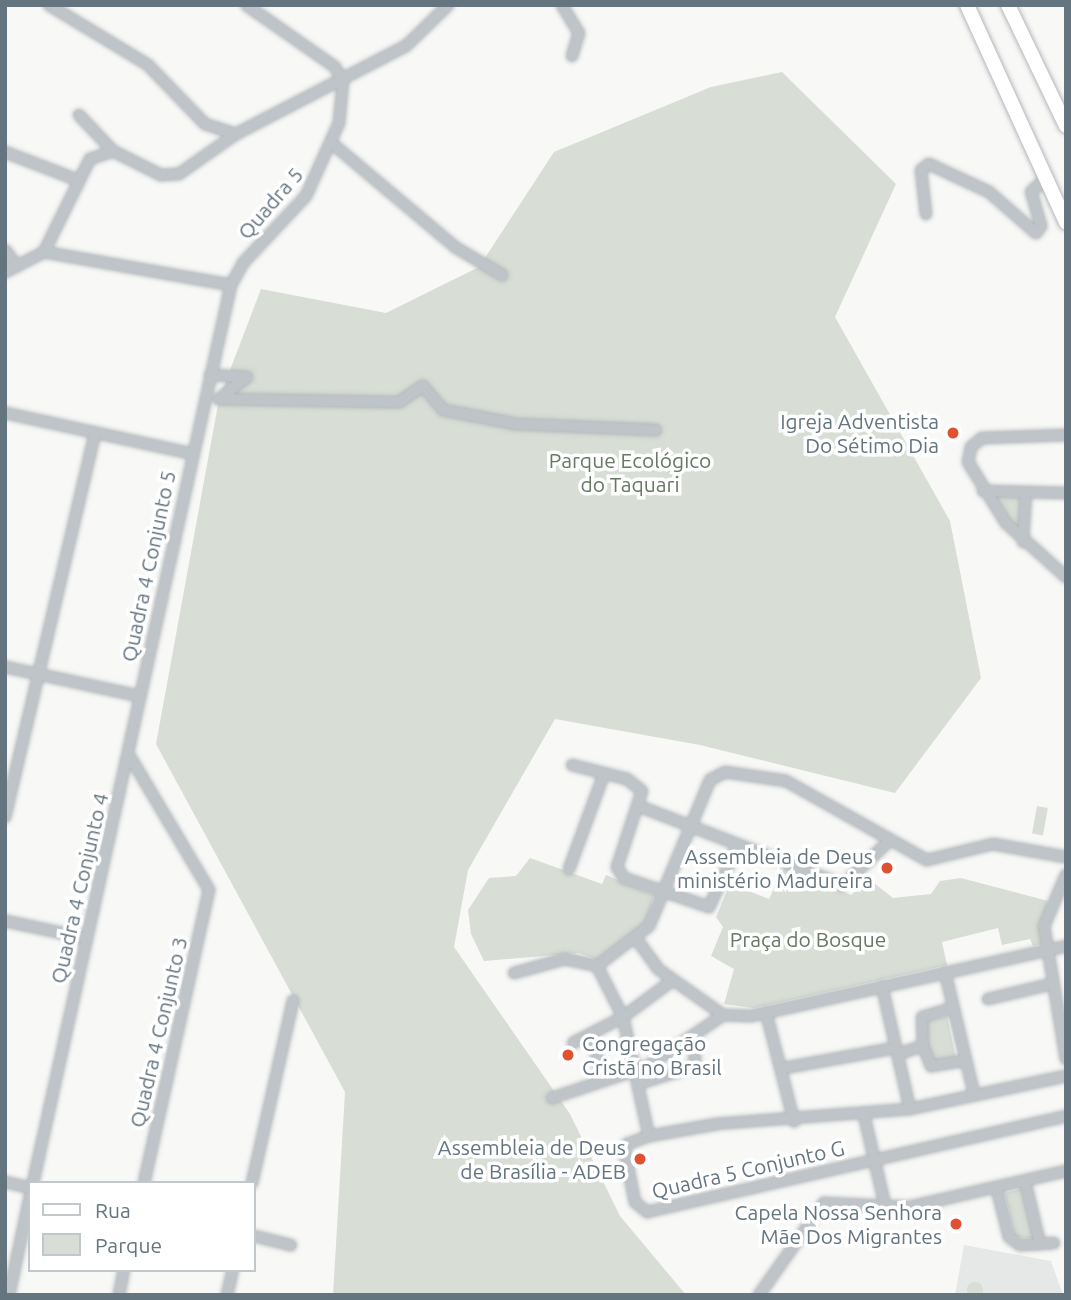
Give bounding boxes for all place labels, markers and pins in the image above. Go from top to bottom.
place label: Igreja Adventista Do Sétimo Dia [780,408,939,458]
marker: Igreja Adventista Do Sétimo Dia [945,425,961,441]
place label: Assembleia de Deus ministério Madureira [677,843,873,893]
marker: Assembleia de Deus ministério Madureira [879,860,895,876]
place label: Congregação Cristã no Brasil [582,1030,722,1080]
marker: Congregação Cristã no Brasil [560,1047,576,1063]
place label: Assembleia de Deus de Brasília - ADEB [438,1134,626,1184]
marker: Assembleia de Deus de Brasília - ADEB [632,1151,648,1167]
place label: Capela Nossa Senhora Mãe Dos Migrantes [735,1199,942,1249]
marker: Capela Nossa Senhora Mãe Dos Migrantes [948,1216,964,1232]

